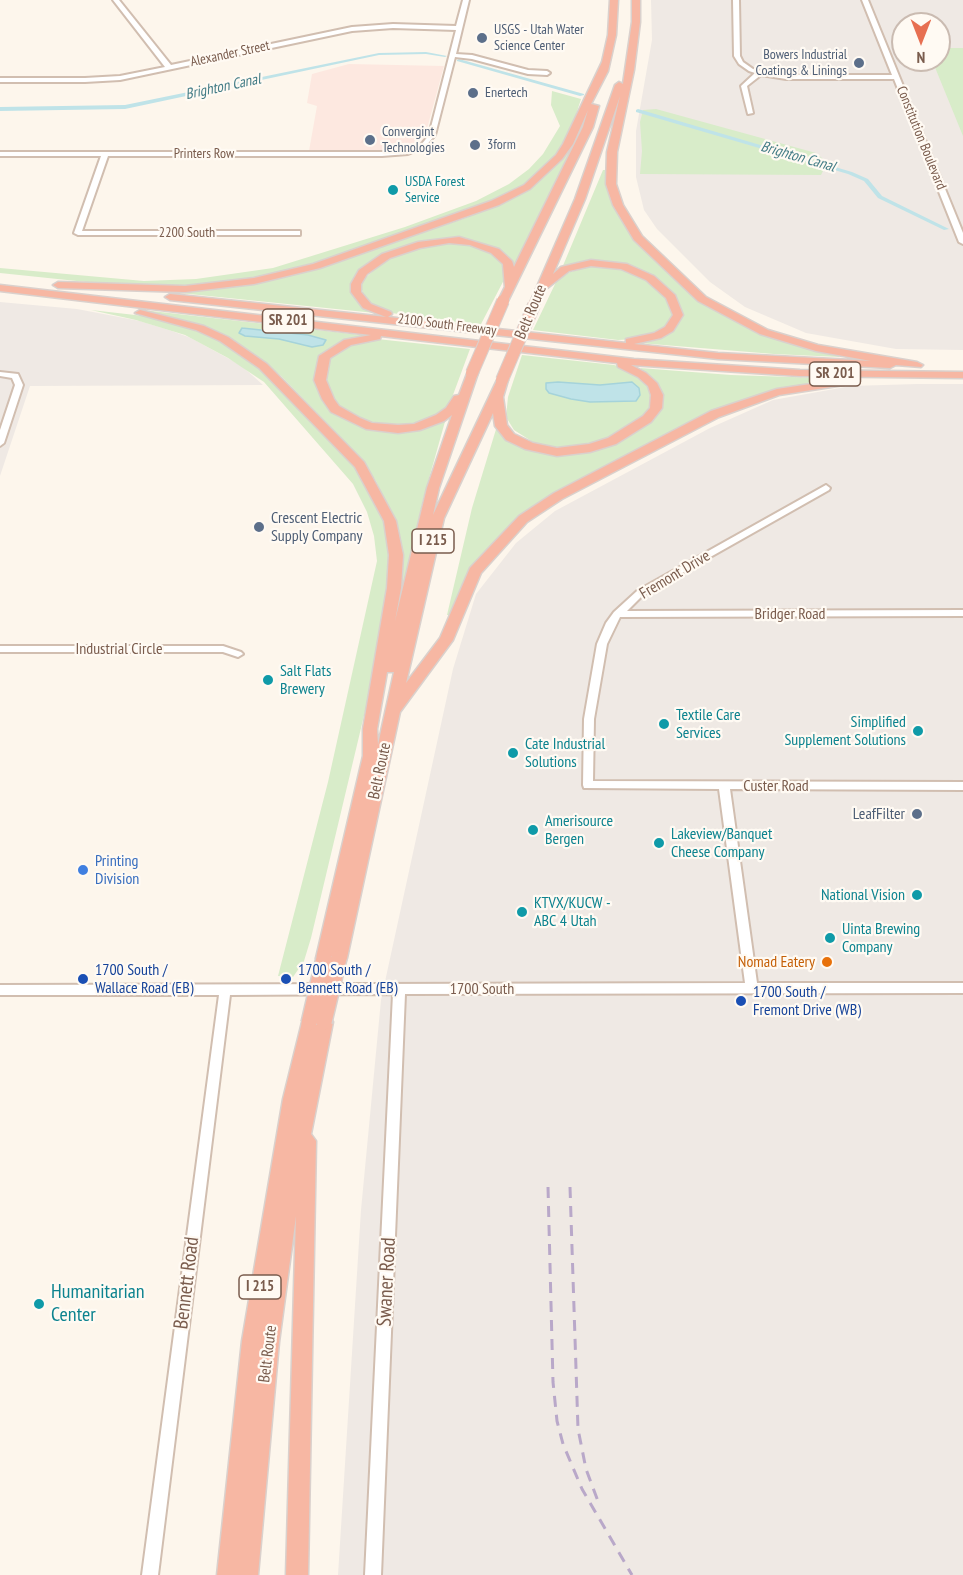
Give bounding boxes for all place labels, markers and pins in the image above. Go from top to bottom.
place label: USGS - Utah Water Science Center [494,22,584,54]
marker: USGS - Utah Water Science Center [475,31,489,45]
place label: Bowers Industrial Coatings & Linings [755,47,847,80]
marker: Bowers Industrial Coatings & Linings [852,56,866,70]
place label: Enertech [485,85,528,101]
marker: Enertech [466,86,480,100]
place label: Convergint Technologies [382,124,445,156]
marker: Convergint Technologies [363,133,377,147]
place label: 3form [487,137,516,153]
marker: 3form [468,138,482,152]
place label: USDA Forest Service [405,174,465,206]
marker: USDA Forest Service [386,183,400,197]
place label: Crescent Electric Supply Company [271,508,362,546]
marker: Crescent Electric Supply Company [252,520,266,534]
place label: Salt Flats Brewery [280,661,331,699]
marker: Salt Flats Brewery [261,673,275,687]
place label: Textile Care Services [676,705,741,743]
place label: Simplified Supplement Solutions [784,712,906,750]
marker: Textile Care Services [657,717,671,731]
marker: Simplified Supplement Solutions [911,724,925,738]
place label: Cate Industrial Solutions [525,734,605,772]
marker: Cate Industrial Solutions [506,746,520,760]
place label: LeafFilter [853,804,905,824]
marker: LeafFilter [910,807,924,821]
place label: Amerisource Bergen [545,811,613,849]
marker: Amerisource Bergen [526,823,540,837]
place label: Lakeview/Banquet Cheese Company [671,824,772,862]
marker: Lakeview/Banquet Cheese Company [652,836,666,850]
place label: Printing Division [95,851,139,889]
marker: Printing Division [76,863,90,877]
place label: National Vision [821,885,905,905]
marker: National Vision [910,888,924,902]
place label: KTVX/KUCW - ABC 4 Utah [534,893,611,931]
marker: KTVX/KUCW - ABC 4 Utah [515,905,529,919]
place label: Uinta Brewing Company [842,919,920,957]
marker: Uinta Brewing Company [823,931,837,945]
place label: Nomad Eatery [738,952,815,972]
marker: Nomad Eatery [820,955,834,969]
place label: 1700 South / Wallace Road (EB) [95,960,193,998]
place label: 1700 South / Bennett Road (EB) [298,960,398,998]
marker: 1700 South / Wallace Road (EB) [76,972,90,986]
marker: 1700 South / Bennett Road (EB) [279,972,293,986]
place label: 1700 South / Fremont Drive (WB) [753,982,861,1020]
marker: 1700 South / Fremont Drive (WB) [734,994,748,1008]
place label: Humanitarian Center [51,1280,145,1327]
marker: Humanitarian Center [32,1297,46,1311]

